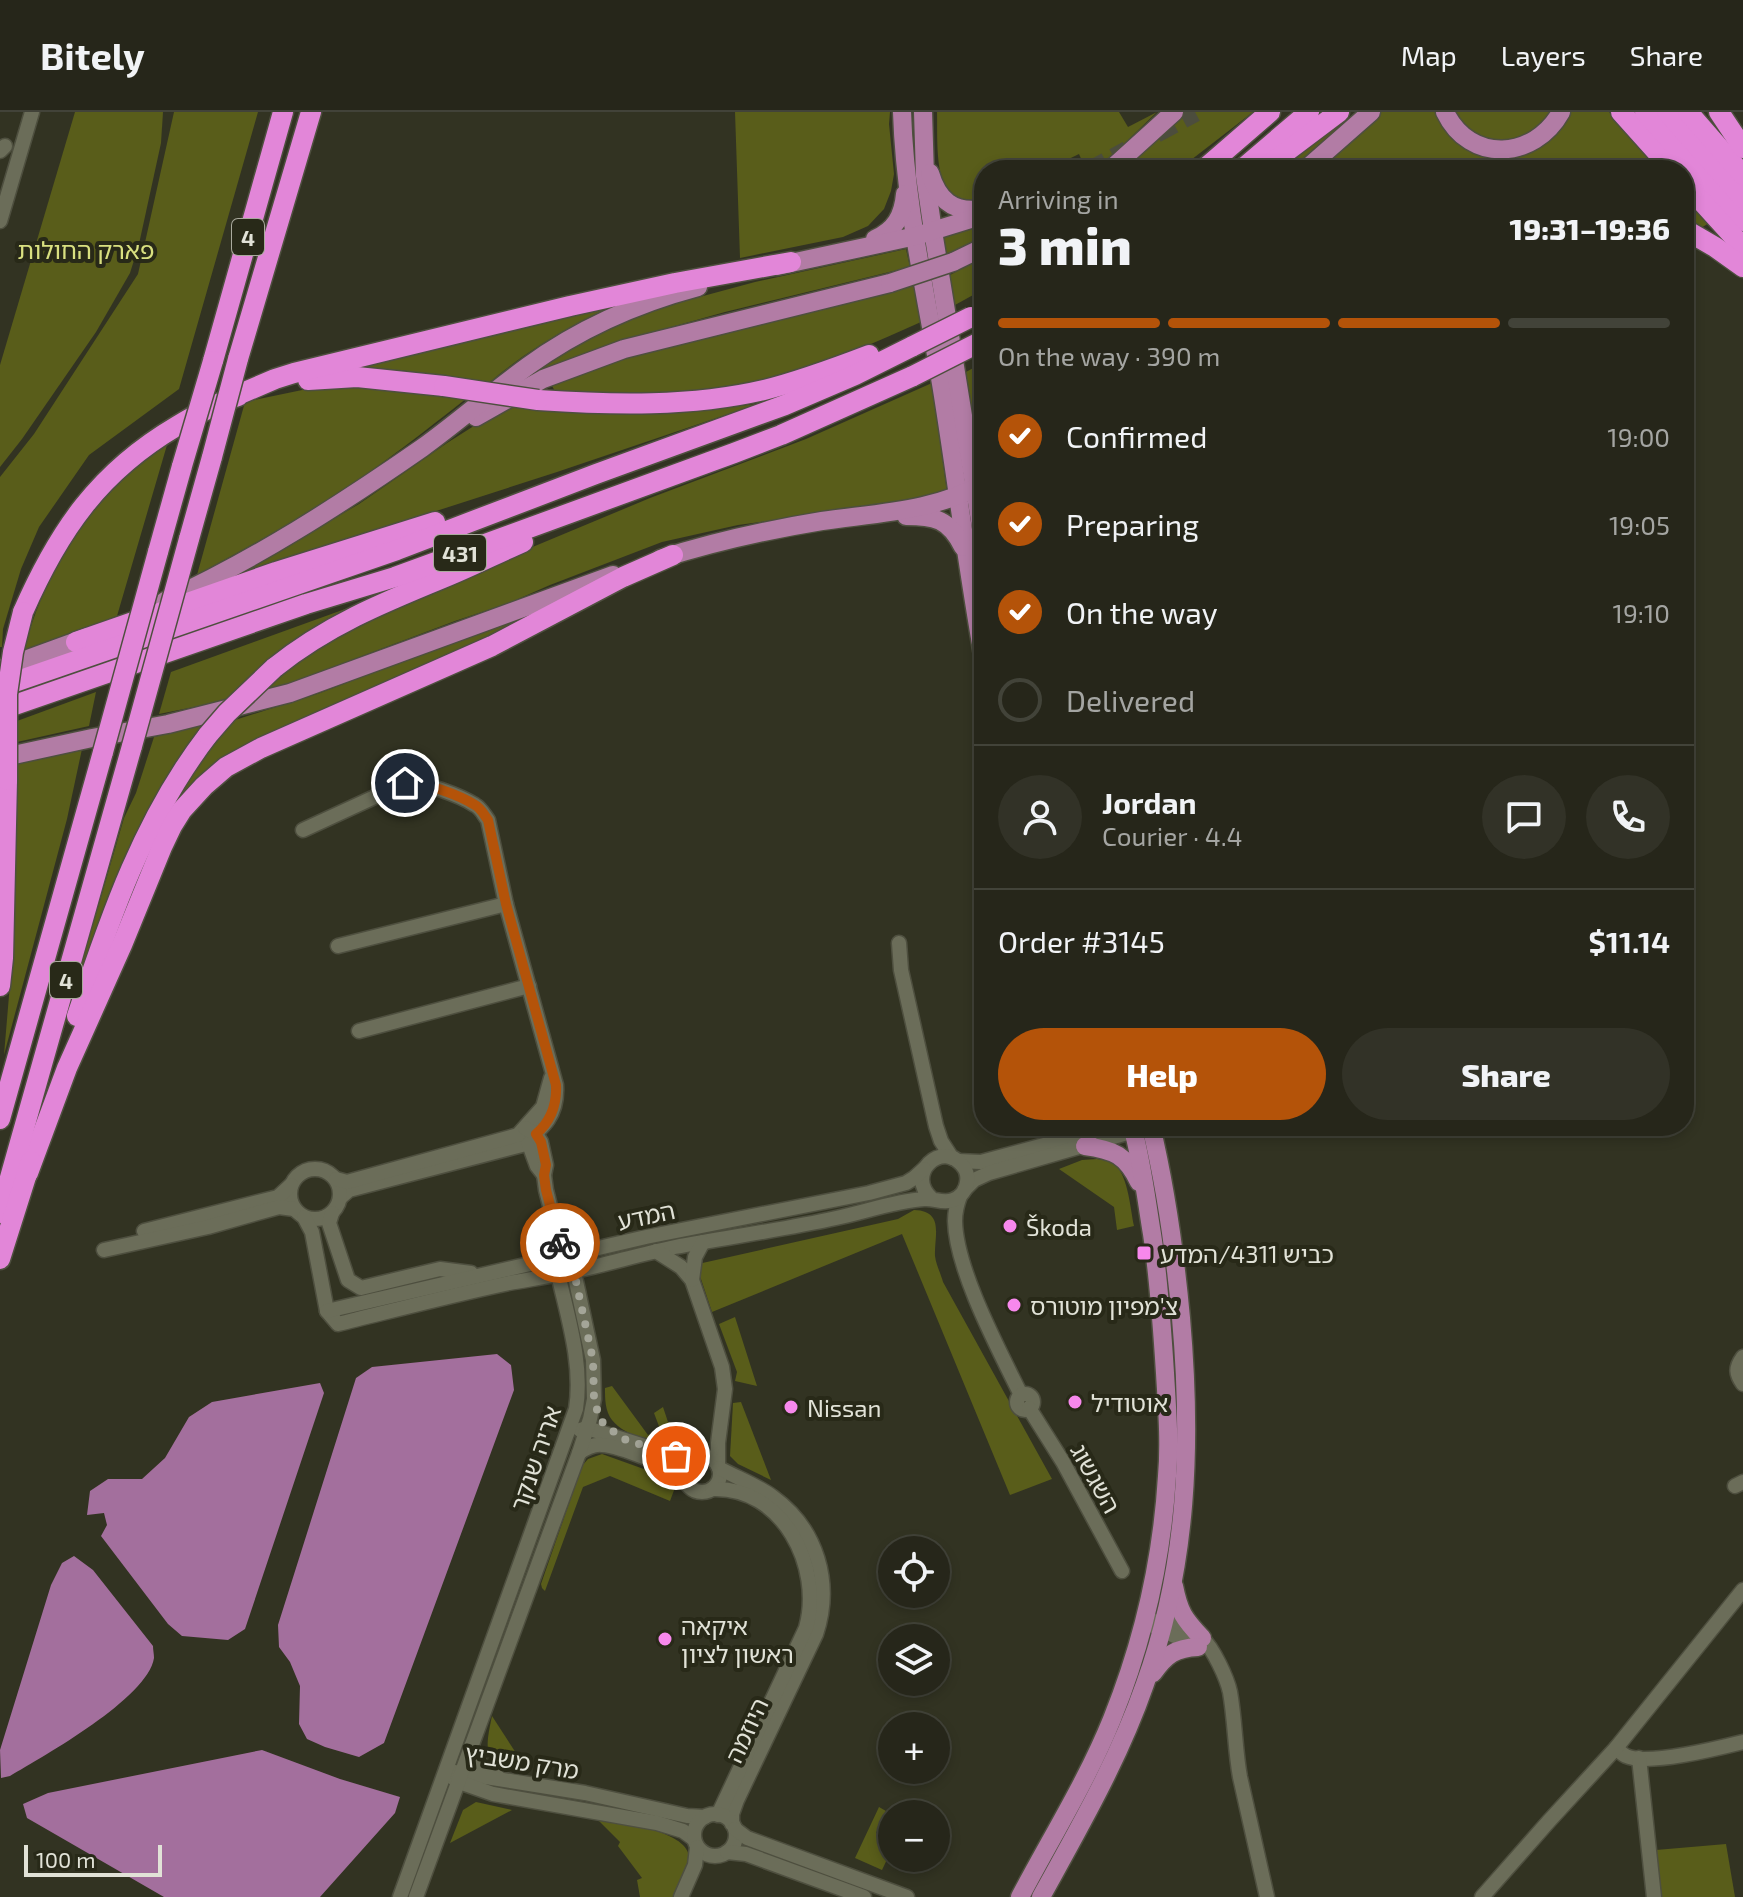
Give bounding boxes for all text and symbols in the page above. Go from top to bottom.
text: Bitely [40,32,145,78]
text: Map [1401,38,1457,72]
text: Layers [1501,38,1586,72]
text: Share [1630,38,1703,72]
text: Arriving in [998,183,1119,214]
text: 19:31–19:36 [1510,210,1670,246]
text: 3 min [998,213,1132,275]
road number: 4 [232,219,264,255]
park label: פארק החולות [18,235,154,264]
text: On the way · 390 m [998,340,1220,371]
icon: check [998,414,1042,458]
text: Confirmed [1066,418,1207,454]
text: 19:00 [1607,421,1670,452]
icon: check [998,502,1042,546]
text: Preparing [1066,506,1199,542]
text: 19:05 [1609,509,1670,540]
road number: 431 [434,535,486,571]
icon: check [998,590,1042,634]
text: On the way [1066,594,1218,630]
text: 19:10 [1613,597,1670,628]
text: Delivered [1066,682,1195,718]
pin [371,749,439,817]
icon: home [383,761,427,805]
button: person [998,775,1082,859]
button: chat [1482,775,1566,859]
button: phone [1586,775,1670,859]
text: Jordan [1102,784,1197,820]
text: Courier · 4.4 [1102,820,1243,851]
text: Order #3145 [998,923,1165,959]
text: $11.14 [1589,923,1670,959]
road number: 4 [50,962,82,998]
button: Help [998,1028,1326,1120]
button: Share [1342,1028,1670,1120]
street label: המדע [615,1195,677,1235]
courier [520,1203,600,1283]
place label: Škoda [1026,1212,1092,1241]
marker: Škoda [1001,1217,1019,1235]
icon: bike [538,1221,582,1265]
place label: כביש 4311/המדע [1160,1239,1334,1268]
marker: כביש 4311/המדע [1135,1244,1153,1262]
place label: צ'מפיון מוטורס [1030,1291,1178,1320]
marker: צ'מפיון מוטורס [1005,1296,1023,1314]
place label: אוטודיל [1091,1388,1168,1417]
place label: Nissan [807,1393,881,1422]
marker: אוטודיל [1066,1393,1084,1411]
marker: Nissan [782,1398,800,1416]
street label: אריה שנקר [504,1402,566,1514]
pin [642,1422,710,1490]
icon: bag [654,1434,698,1478]
street label: השגשוג [1065,1438,1127,1518]
map controls [878,1536,950,1872]
button: locate [878,1536,950,1608]
place label: איקאה ראשון לציון [681,1611,794,1668]
button: layers [878,1624,950,1696]
marker: איקאה ראשון לציון [656,1630,674,1648]
street label: היוזמה [718,1693,774,1767]
button: + [878,1712,950,1784]
street label: מרק משביץ [463,1738,581,1784]
button: − [878,1800,950,1872]
scale bar [24,1841,162,1877]
text: 100 m [36,1846,95,1872]

